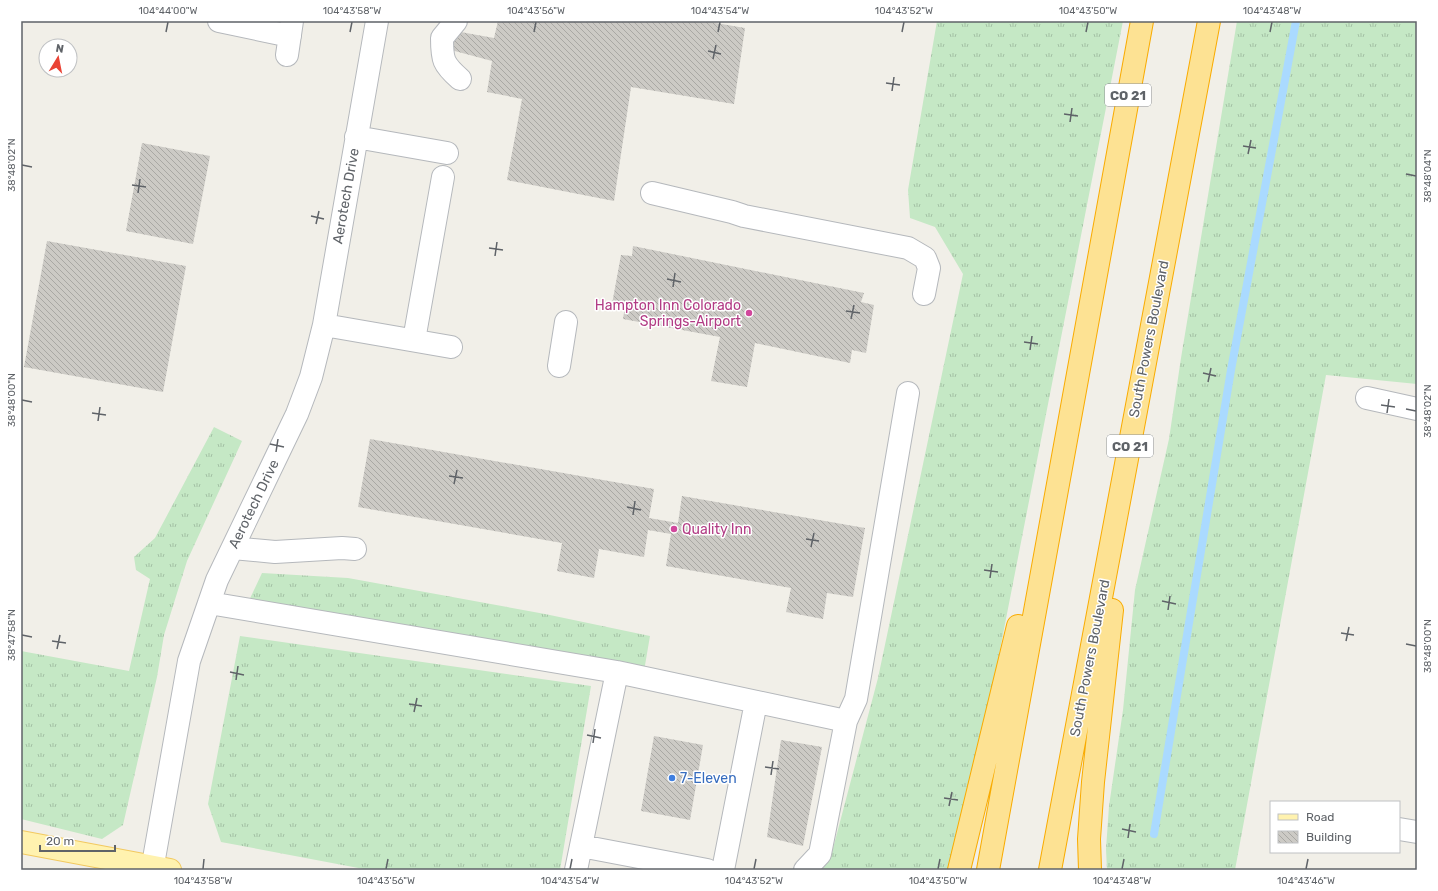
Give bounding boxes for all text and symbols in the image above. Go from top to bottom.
text: 104°44'00"W [138,5,198,17]
text: 104°43'58"W [323,5,381,17]
text: 104°43'56"W [507,5,565,17]
text: 104°43'54"W [691,5,749,17]
text: 104°43'52"W [875,5,933,17]
text: 104°43'50"W [1059,5,1117,17]
text: 104°43'48"W [1243,5,1301,17]
north arrow [38,38,78,78]
text: N [55,42,65,56]
road number: CO 21 [1105,84,1151,106]
text: 38°48'02"N [6,138,18,192]
street label: Aerotech Drive [329,147,363,245]
text: 38°48'04"N [1422,149,1434,203]
street label: South Powers Boulevard [1125,259,1173,419]
place label: Hampton Inn Colorado Springs-Airport [595,297,742,330]
marker: Hampton Inn Colorado Springs-Airport [744,308,754,318]
text: 38°48'00"N [6,373,18,427]
text: 38°48'02"N [1422,384,1434,438]
road number: CO 21 [1107,435,1153,457]
street label: Aerotech Drive [225,457,283,551]
place label: Quality Inn [682,521,751,538]
marker: Quality Inn [669,524,679,534]
street label: South Powers Boulevard [1066,578,1114,738]
text: 38°47'58"N [6,609,18,661]
text: 38°48'00"N [1422,619,1434,673]
place label: 7-Eleven [680,770,737,787]
marker: 7-Eleven [667,773,677,783]
legend [1270,801,1400,853]
text: Road [1306,810,1334,824]
scale bar [40,827,115,853]
text: Building [1306,830,1352,844]
text: 20 m [46,834,74,848]
text: 104°43'58"W [174,875,232,887]
text: 104°43'56"W [357,875,415,887]
text: 104°43'54"W [541,875,599,887]
text: 104°43'52"W [725,875,783,887]
text: 104°43'50"W [909,875,967,887]
text: 104°43'48"W [1093,875,1151,887]
text: 104°43'46"W [1277,875,1335,887]

